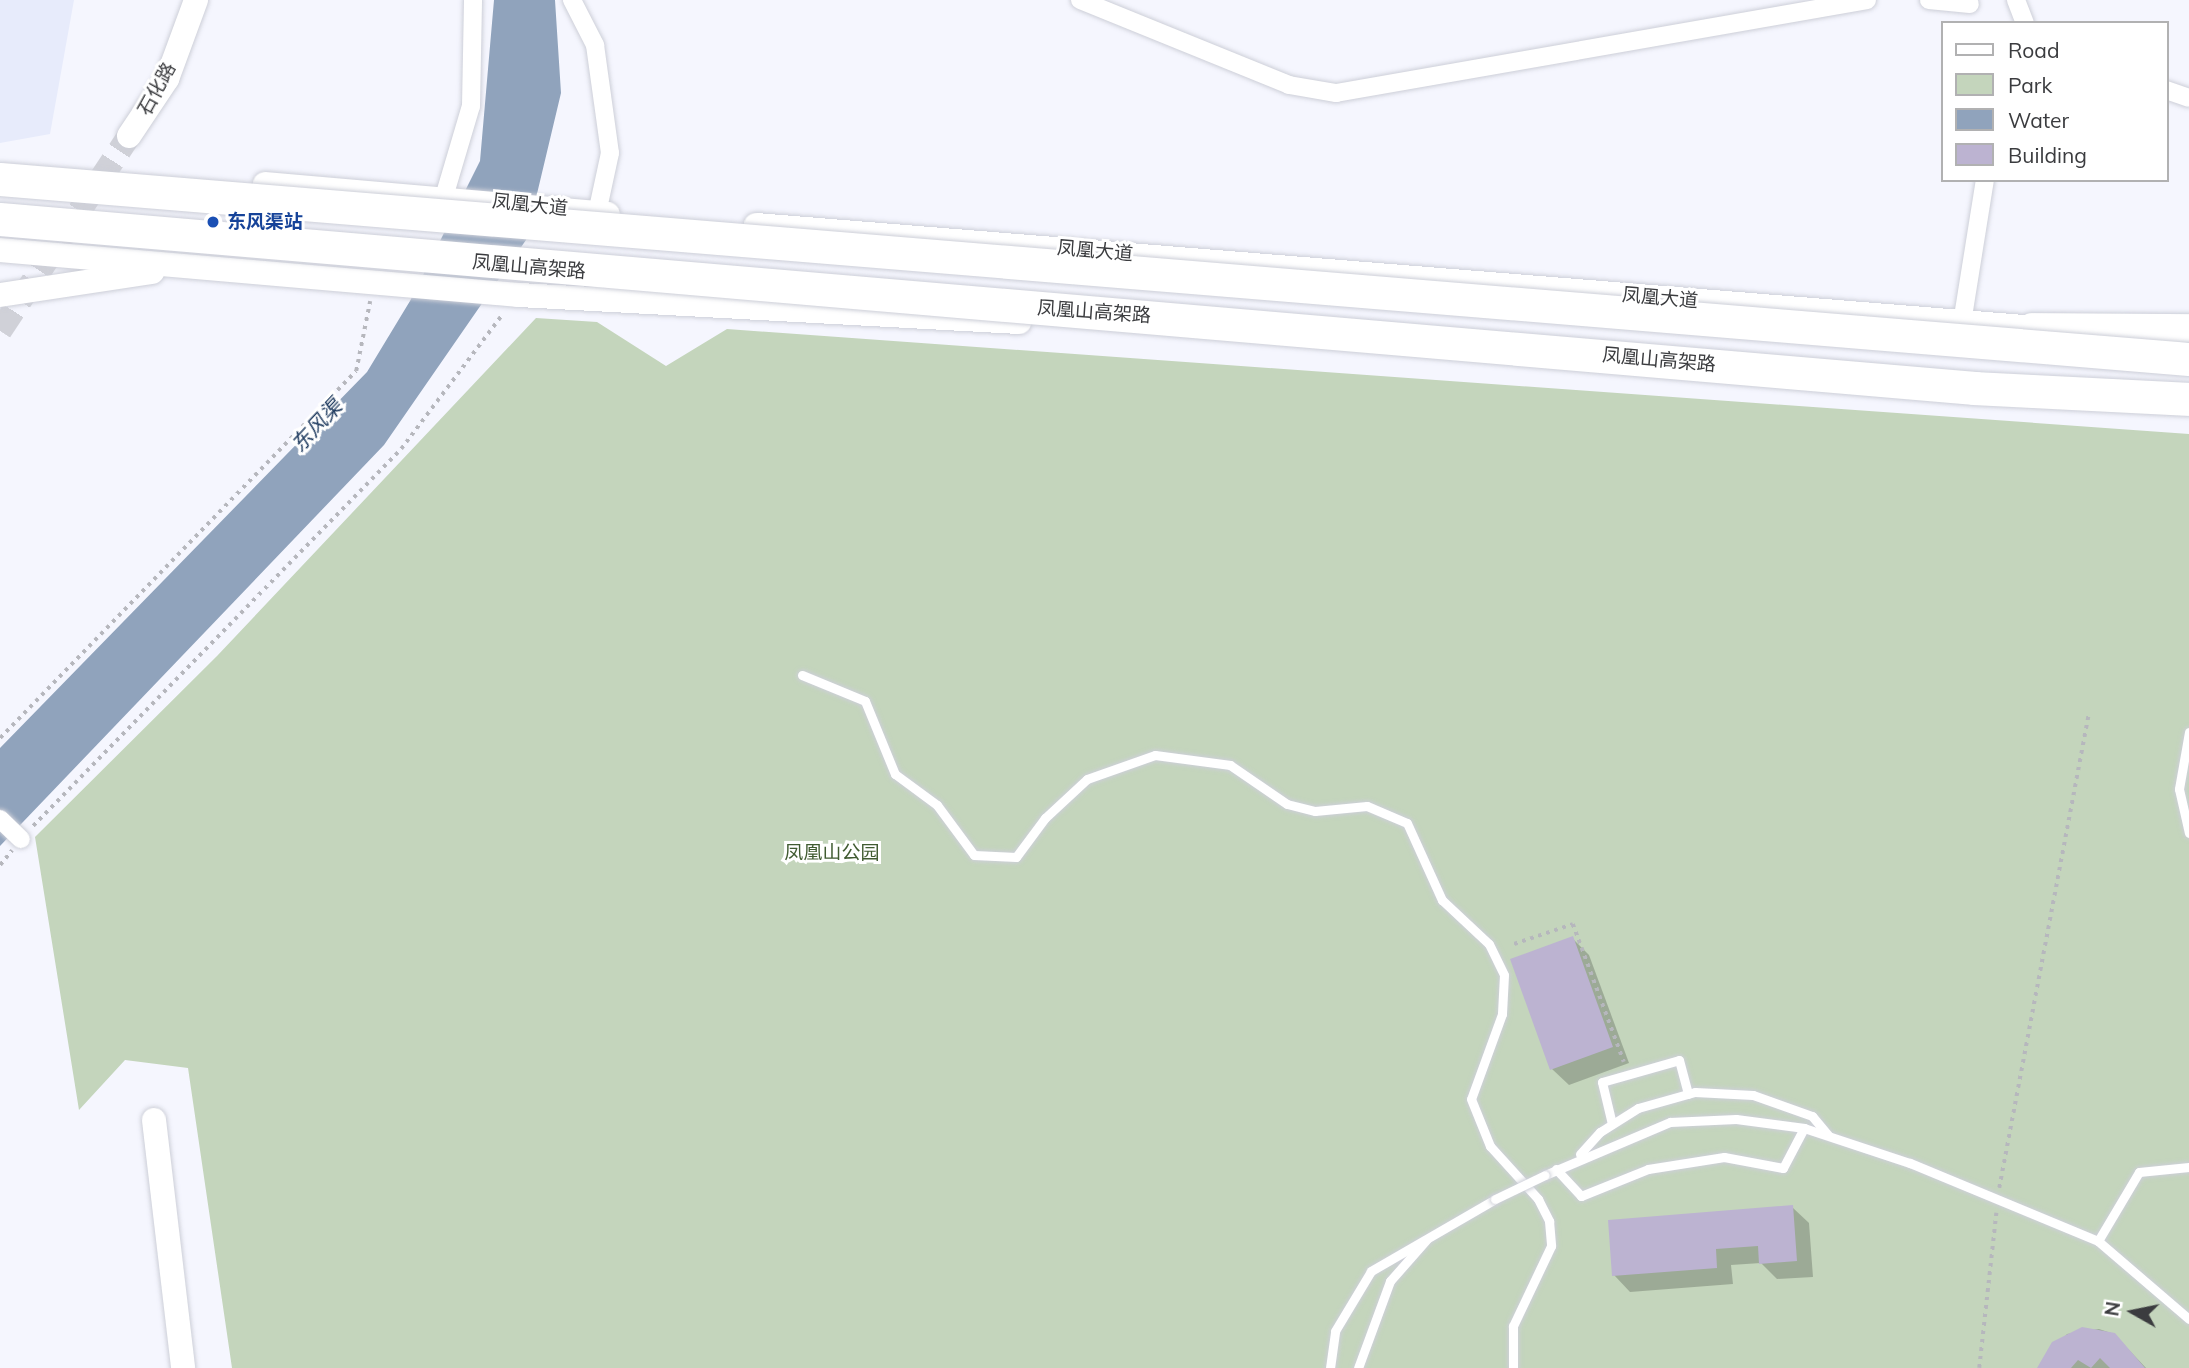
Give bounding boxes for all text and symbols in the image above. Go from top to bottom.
legend [1940,21,2168,182]
text: Road [2008,37,2059,63]
street label: 石化路 [133,59,181,119]
text: Park [2008,72,2052,98]
text: Water [2008,107,2069,133]
text: Building [2008,142,2087,168]
street label: 凤凰大道 [491,190,569,220]
place label: 东风渠站 [227,211,303,233]
marker: 东风渠站 [205,214,221,230]
street label: 凤凰大道 [1056,236,1134,266]
street label: 凤凰山高架路 [471,251,587,283]
street label: 凤凰大道 [1621,283,1699,313]
street label: 凤凰山高架路 [1036,297,1152,327]
street label: 凤凰山高架路 [1601,344,1717,376]
water label: 东风渠 [285,393,347,457]
park label: 凤凰山公园 [785,842,879,864]
north arrow [2098,1277,2168,1347]
text: N [2099,1300,2125,1318]

